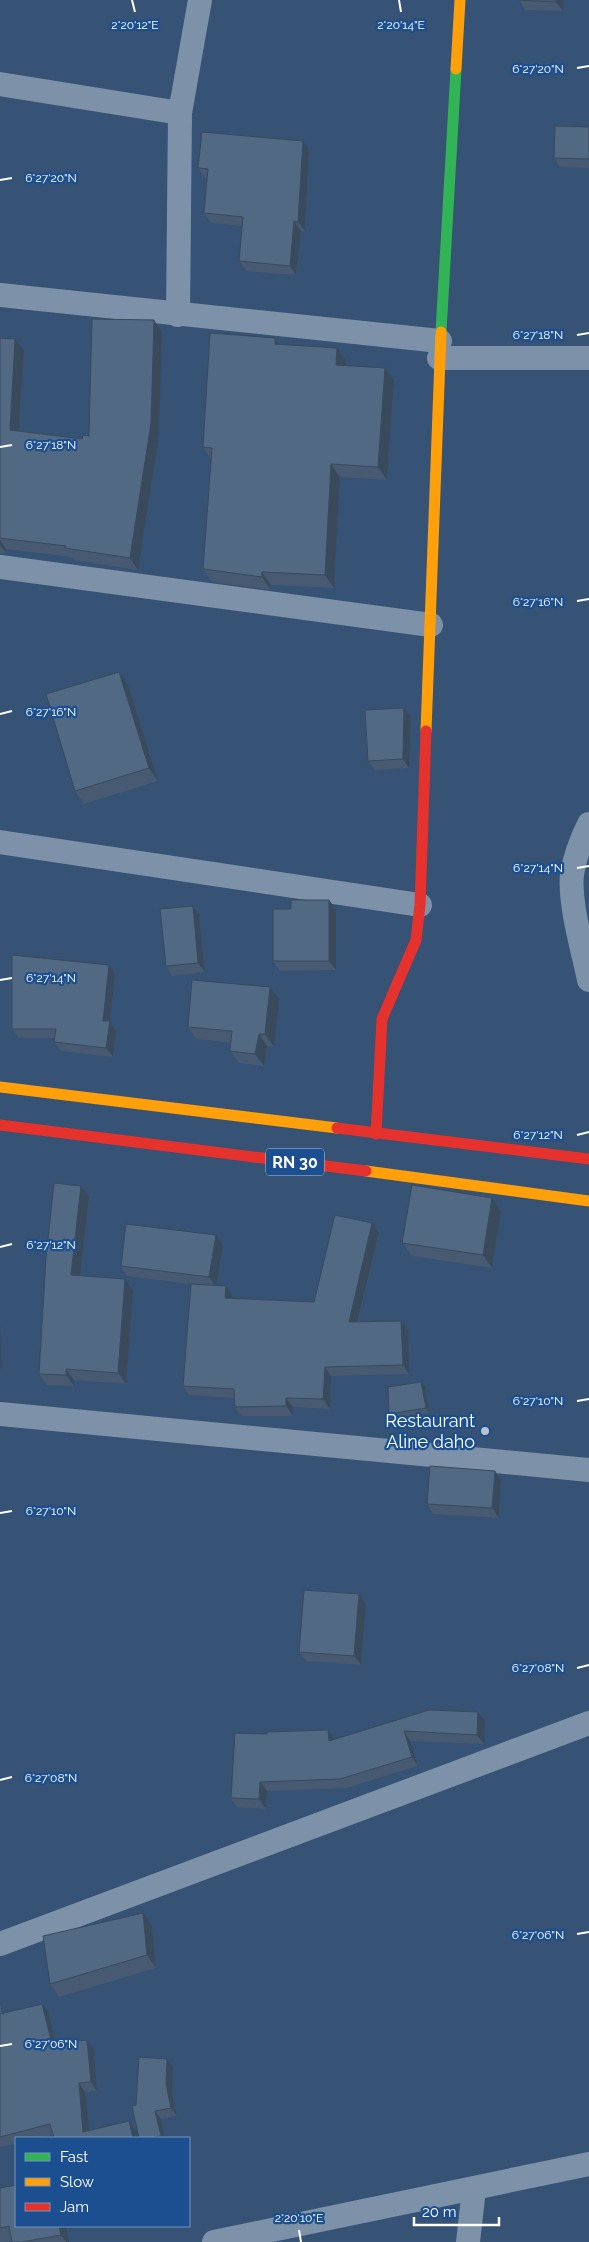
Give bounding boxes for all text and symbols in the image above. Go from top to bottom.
text: 2°20'12"E [111,18,159,32]
text: 2°20'14"E [377,18,425,32]
text: 6°27'20"N [512,62,564,76]
text: 6°27'20"N [25,171,77,185]
text: 6°27'18"N [513,328,563,342]
text: 6°27'18"N [26,438,76,452]
text: 6°27'16"N [513,595,563,609]
text: 6°27'16"N [26,705,76,719]
text: 6°27'14"N [513,861,563,875]
text: 6°27'14"N [26,971,76,985]
text: 6°27'12"N [513,1128,563,1142]
road number: RN 30 [266,1148,324,1176]
text: 6°27'12"N [26,1238,76,1252]
text: 6°27'10"N [513,1394,563,1408]
place label: Restaurant Aline daho [385,1410,475,1452]
marker: Restaurant Aline daho [479,1425,491,1437]
text: 6°27'10"N [26,1504,76,1518]
text: 6°27'08"N [512,1661,564,1675]
text: 6°27'08"N [25,1771,77,1785]
text: 6°27'06"N [512,1928,564,1942]
text: 6°27'06"N [25,2037,77,2051]
legend [15,2137,190,2227]
text: Fast [60,2148,88,2166]
text: Slow [60,2173,94,2191]
scale bar [414,2194,499,2226]
text: Jam [60,2198,89,2216]
text: 20 m [422,2203,457,2221]
text: 2°20'10"E [275,2211,323,2225]

